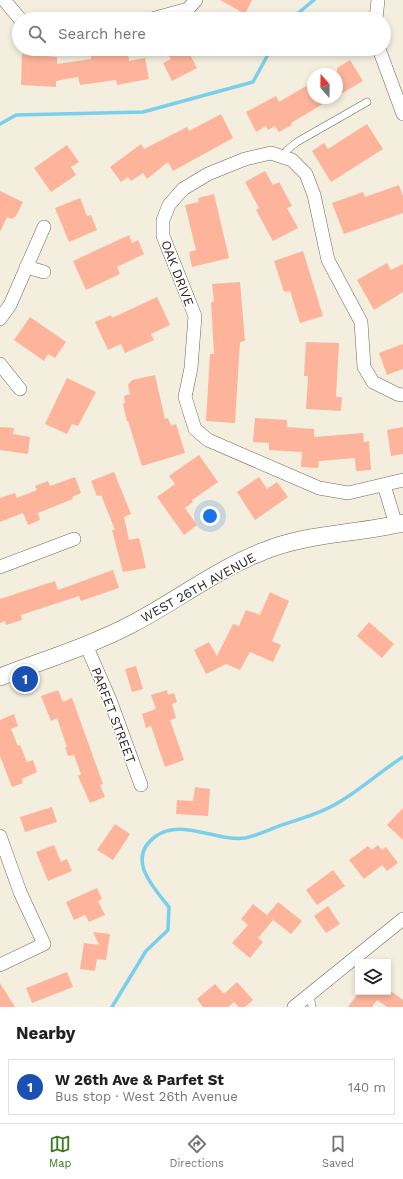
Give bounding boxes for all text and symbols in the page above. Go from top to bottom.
search box [12,12,391,56]
icon: search [26,23,48,45]
text: Search here [58,25,146,43]
north arrow [307,68,343,104]
street label: OAK DRIVE [158,238,197,308]
your location [200,506,220,526]
street label: WEST 26TH AVENUE [138,550,258,625]
pin: 1 [12,664,38,694]
street label: PARFET STREET [88,665,139,765]
map controls [355,959,391,995]
button: layers [355,959,391,995]
text: Nearby [16,1023,75,1043]
text: W 26th Ave & Parfet St [55,1071,224,1089]
text: 1 [27,1080,33,1095]
text: 140 m [348,1080,386,1095]
text: Bus stop · West 26th Avenue [55,1089,238,1104]
tab: Map [49,1133,71,1170]
tab: Directions [170,1133,224,1170]
tab: Saved [322,1133,354,1170]

